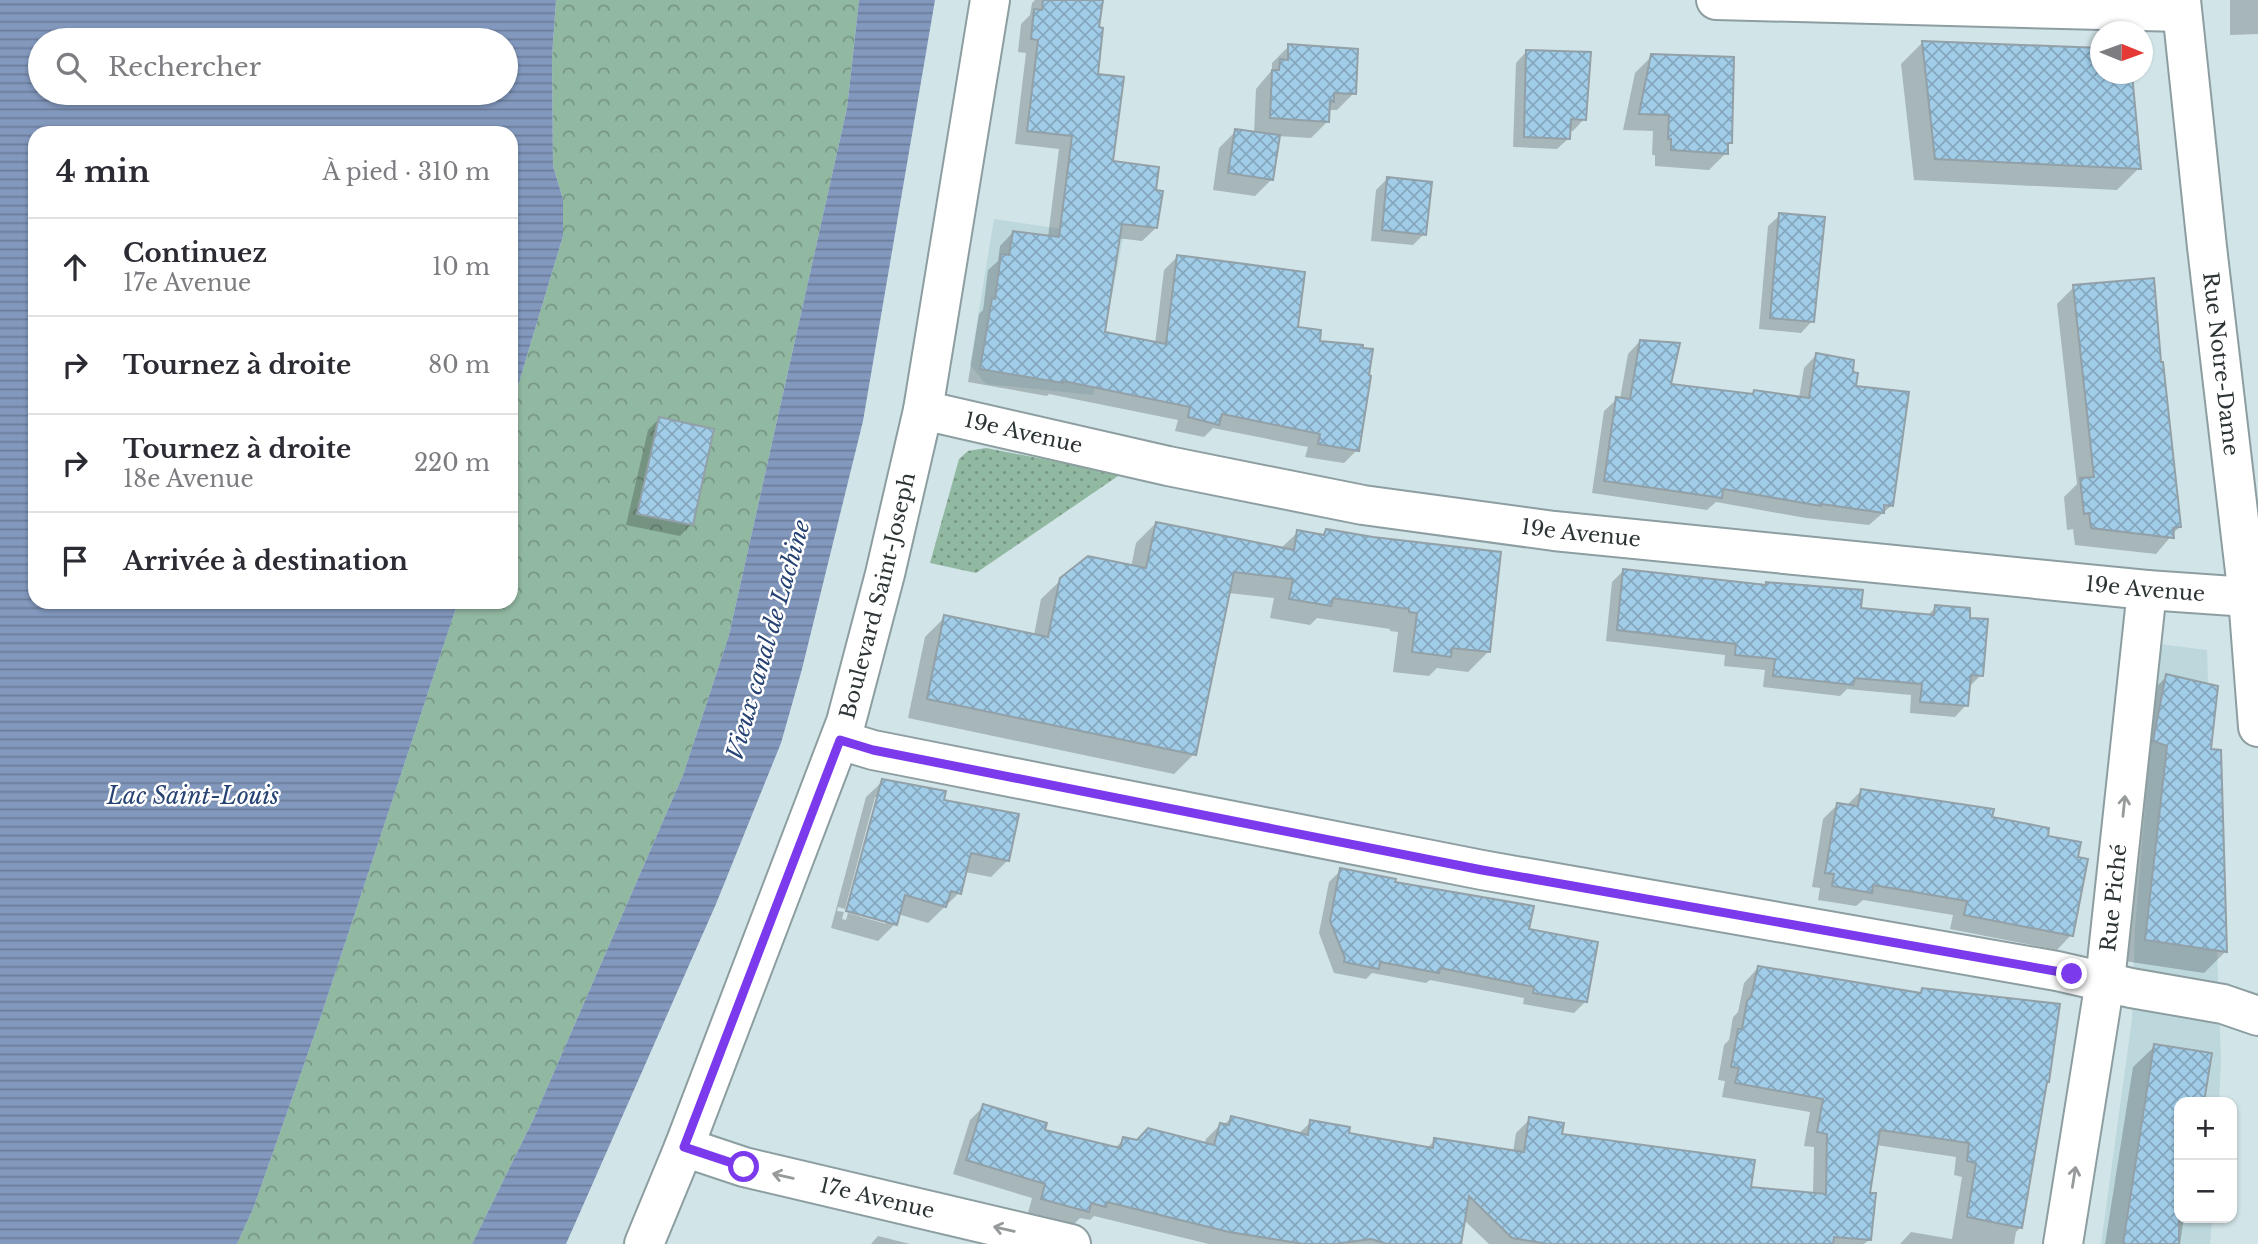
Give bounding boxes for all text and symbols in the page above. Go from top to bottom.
north arrow [2090,21,2153,84]
search box [28,28,518,105]
icon: search [52,48,90,86]
text: Rechercher [108,51,261,83]
text: 4 min [56,153,150,190]
text: À pied · 310 m [323,158,490,186]
text: Continuez [123,237,267,269]
icon: ahead [56,248,94,286]
text: 10 m [432,253,490,281]
text: 17e Avenue [123,269,251,297]
street label: Rue Notre-Dame [2197,271,2244,457]
icon: right [56,346,94,384]
text: Tournez à droite [123,349,351,381]
text: 80 m [428,351,490,379]
street label: 19e Avenue [962,407,1085,459]
text: Tournez à droite [123,433,351,465]
icon: right [56,444,94,482]
text: 220 m [414,449,490,477]
text: 18e Avenue [123,465,254,493]
street label: Boulevard Saint-Joseph [834,470,921,722]
street label: 19e Avenue [1520,514,1642,553]
water label: Vieux canal de Lachine [720,516,816,763]
icon: arrive [56,542,94,580]
text: Arrivée à destination [123,545,408,577]
street label: 19e Avenue [2084,571,2206,607]
water label: Lac Saint-Louis [106,782,279,810]
one-way arrow [2118,795,2131,817]
street label: Rue Piché [2095,843,2133,953]
route end [2056,958,2087,989]
map controls [2174,1097,2237,1223]
button: + [2174,1097,2237,1160]
route start [728,1151,759,1182]
button: − [2174,1160,2237,1223]
one-way arrow [2068,1166,2081,1189]
one-way arrow [772,1169,795,1183]
street label: 17e Avenue [817,1172,937,1224]
one-way arrow [993,1221,1016,1235]

